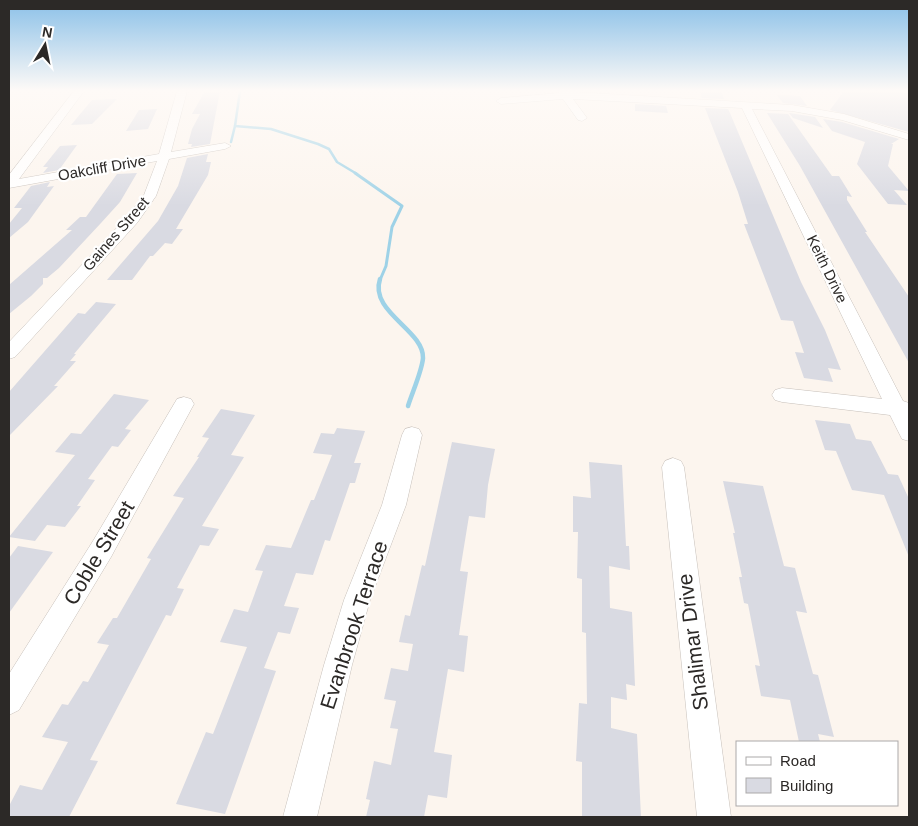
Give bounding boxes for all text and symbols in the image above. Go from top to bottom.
north arrow [20,20,70,70]
text: N [41,23,54,41]
street label: Oakcliff Drive [57,151,147,184]
street label: Gaines Street [79,193,153,274]
street label: Keith Drive [804,232,851,305]
street label: Coble Street [59,497,139,609]
street label: Evanbrook Terrace [315,538,392,712]
street label: Shalimar Drive [673,572,712,712]
legend [736,741,898,806]
text: Road [780,752,816,769]
text: Building [780,777,833,794]

